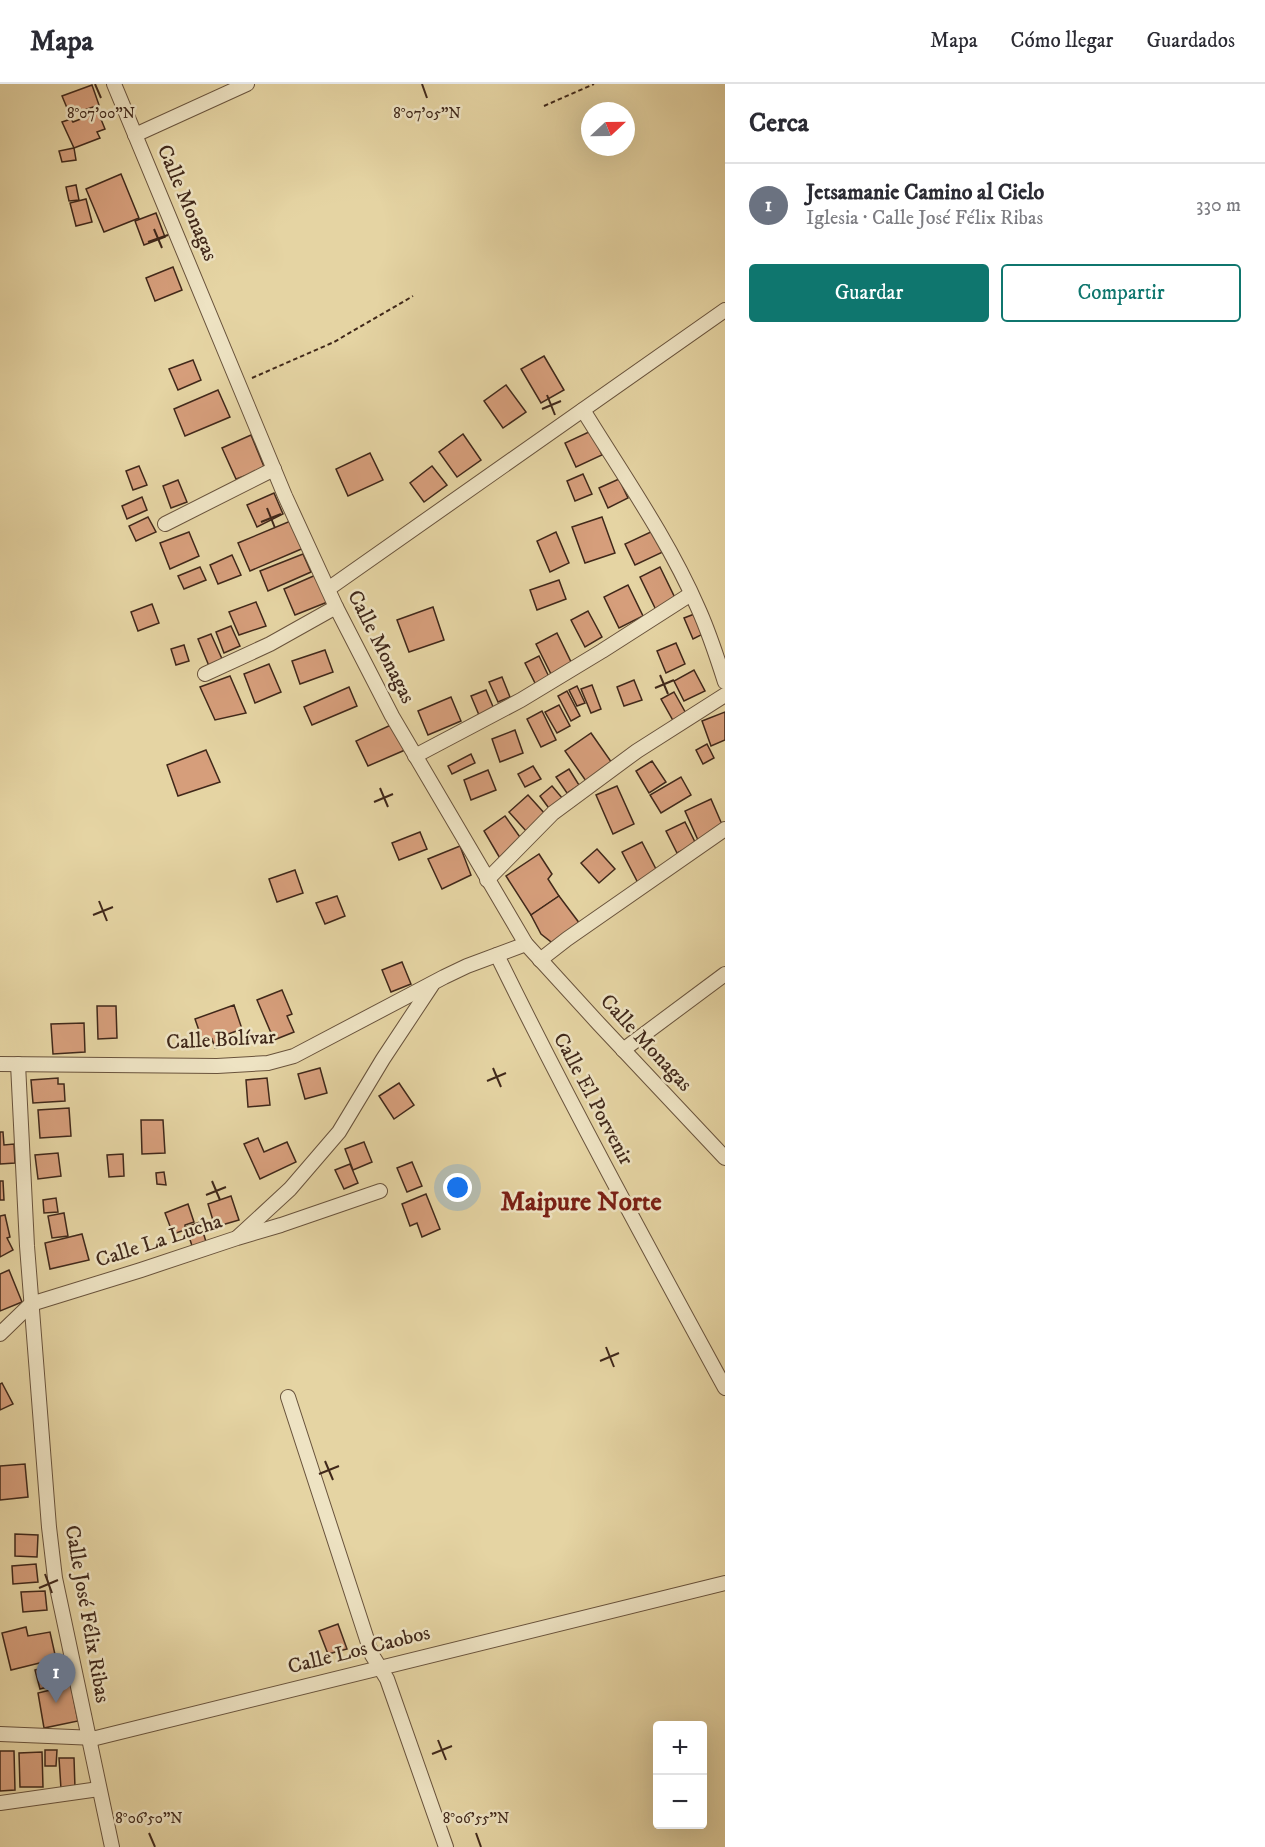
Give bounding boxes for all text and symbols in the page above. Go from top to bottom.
text: Mapa [30,24,93,59]
text: Mapa [930,28,978,54]
text: Cómo llegar [1011,28,1113,54]
text: Guardados [1146,28,1235,54]
north arrow [581,102,635,156]
text: 8°07'00"N [67,104,135,123]
text: 8°07'05"N [393,104,461,123]
text: Cerca [749,107,809,140]
street label: Calle Monagas [151,141,223,265]
text: Jetsamanie Camino al Cielo [806,179,1044,206]
text: 1 [765,193,772,218]
text: 330 m [1196,193,1241,218]
text: Iglesia · Calle José Félix Ribas [806,206,1043,231]
button: Guardar [749,264,989,322]
button: Compartir [1001,264,1241,322]
street label: Calle Monagas [341,586,421,708]
street label: Calle Monagas [594,989,698,1097]
street label: Calle Bolívar [166,1024,277,1056]
street label: Calle El Porvenir [547,1028,639,1170]
your location [443,1173,472,1202]
district label: Maipure Norte [500,1185,662,1219]
street label: Calle La Lucha [92,1208,226,1274]
street label: Calle José Félix Ribas [59,1523,115,1705]
street label: Calle Los Caobos [285,1620,433,1680]
pin: 1 [36,1654,76,1703]
map controls [653,1721,707,1829]
button: + [653,1721,707,1775]
button: − [653,1775,707,1829]
text: 8°06'50"N [115,1809,183,1828]
text: 8°06'55"N [443,1809,509,1828]

